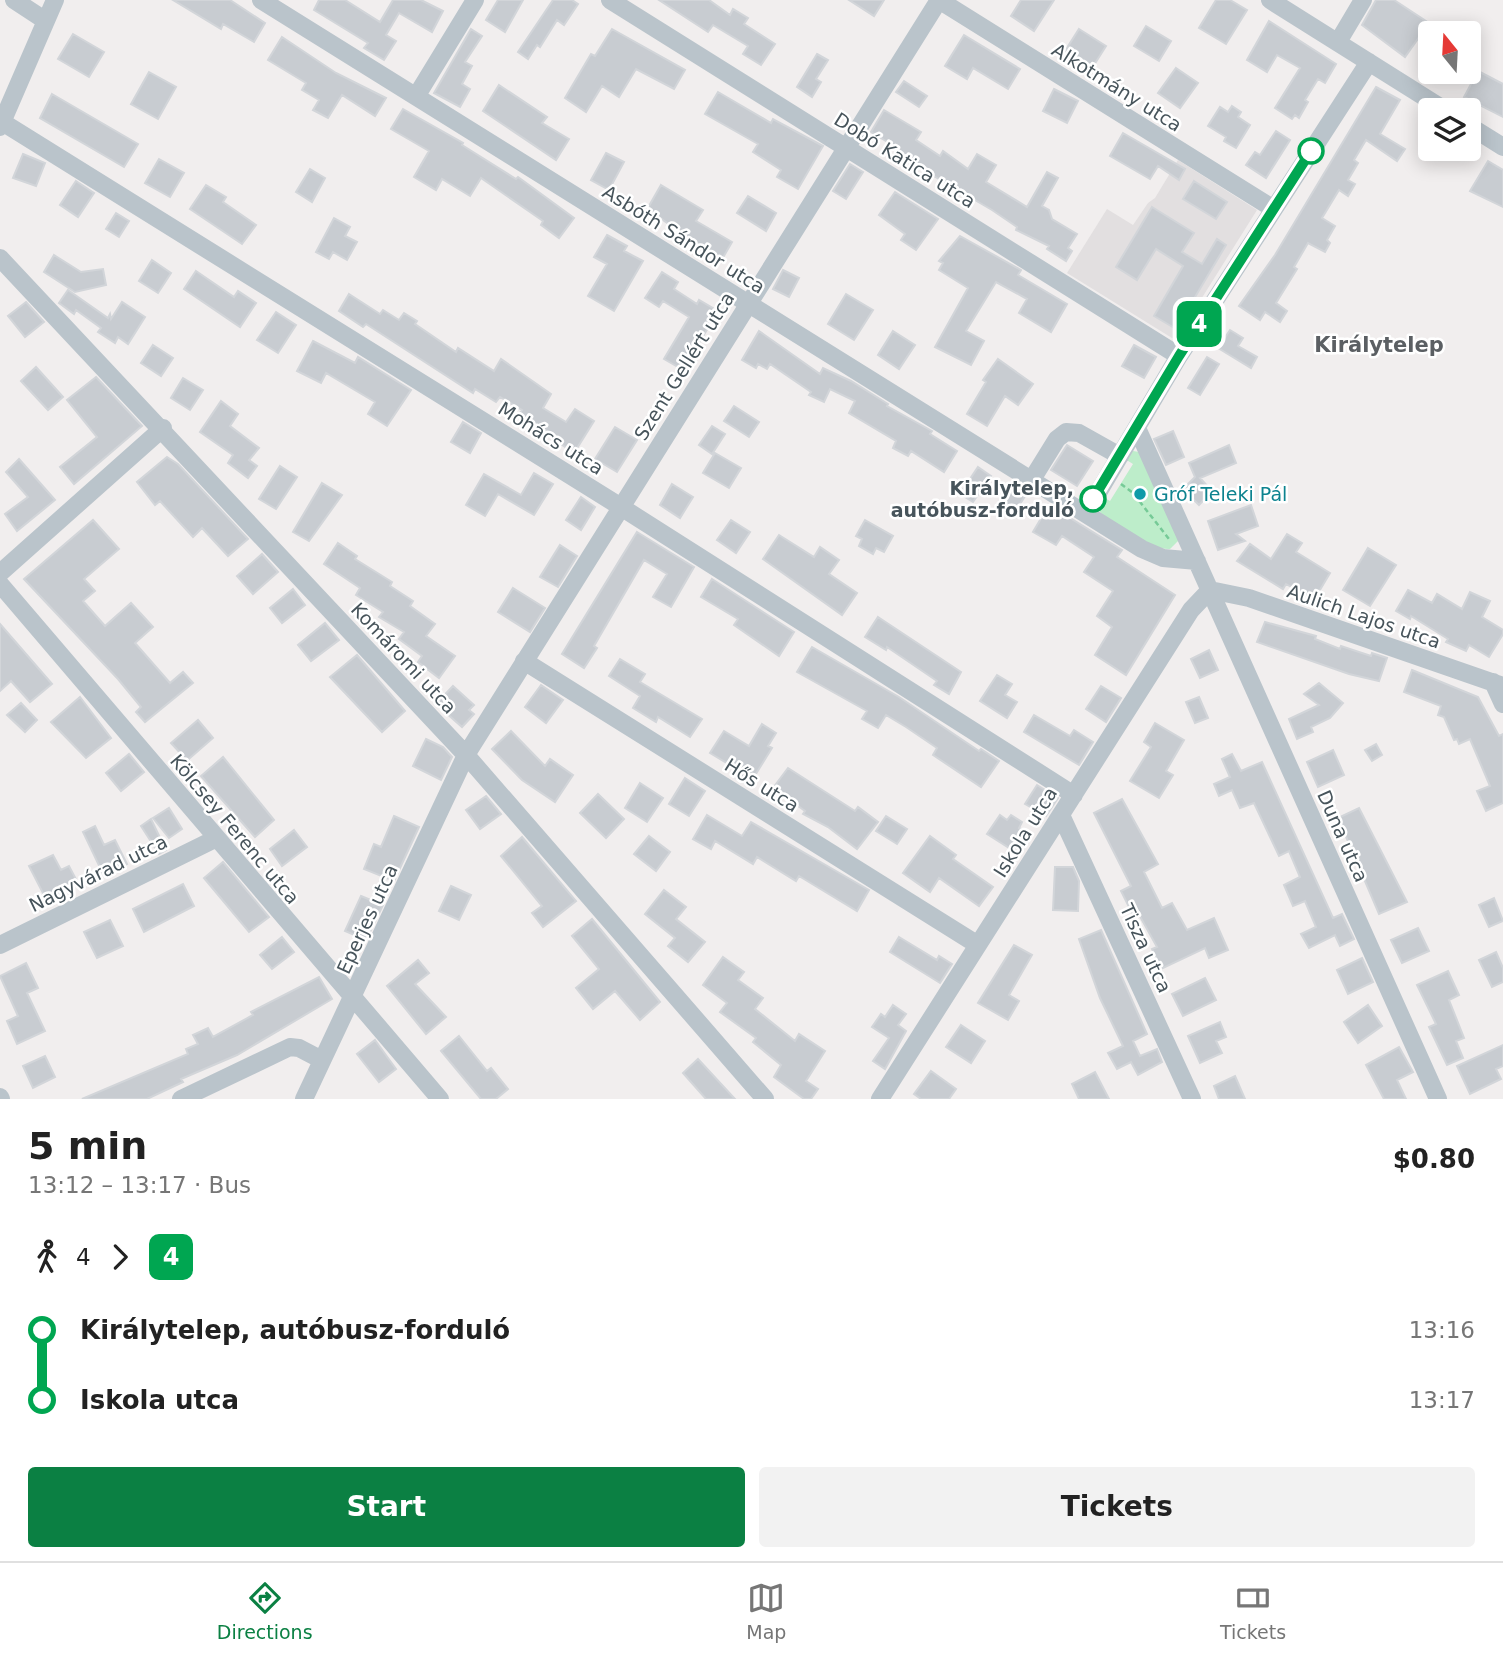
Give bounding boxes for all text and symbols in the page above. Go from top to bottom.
north arrow [1418,21,1480,84]
map controls [1418,21,1481,161]
street label: Alkotmány utca [1048,38,1186,136]
button: layers [1418,98,1481,161]
street label: Dobó Katica utca [830,108,980,212]
unlabelled marker [1298,138,1324,164]
street label: Asbóth Sándor utca [599,180,769,298]
street label: Szent Gellért utca [629,288,739,444]
line badge: 4 [1176,301,1222,347]
text: 4 [1191,310,1207,338]
district label: Királytelep [1314,333,1444,357]
street label: Mohács utca [494,397,608,479]
place label: Királytelep, autóbusz-forduló [891,477,1074,521]
place label: Gróf Teleki Pál [1154,483,1287,505]
marker: Királytelep, autóbusz-forduló [1080,486,1106,512]
marker: Gróf Teleki Pál [1132,486,1148,502]
street label: Aulich Lajos utca [1284,579,1444,653]
street label: Komáromi utca [347,598,461,718]
street label: Kölcsey Ferenc utca [166,750,304,908]
street label: Hős utca [721,754,803,816]
street label: Iskola utca [989,783,1061,881]
street label: Duna utca [1313,787,1373,885]
street label: Nagyvárad utca [25,830,171,916]
street label: Eperjes utca [332,861,402,977]
street label: Tisza utca [1115,899,1176,996]
text: 5 min [28,1124,147,1168]
text: $0.80 [1393,1144,1475,1174]
text: 13:12 – 13:17 · Bus [28,1172,251,1198]
icon: walk [28,1238,66,1276]
icon: forward [101,1238,139,1276]
text: 4 [163,1243,179,1271]
text: 4 [76,1244,91,1270]
text: Királytelep, autóbusz-forduló [80,1315,510,1345]
text: 13:16 [1409,1317,1475,1343]
text: Iskola utca [80,1385,239,1415]
text: 13:17 [1409,1387,1475,1413]
button: Start [28,1467,745,1547]
button: Tickets [759,1467,1475,1547]
tab: Directions [217,1579,313,1643]
tab: Map [746,1579,786,1643]
tab: Tickets [1220,1579,1286,1643]

